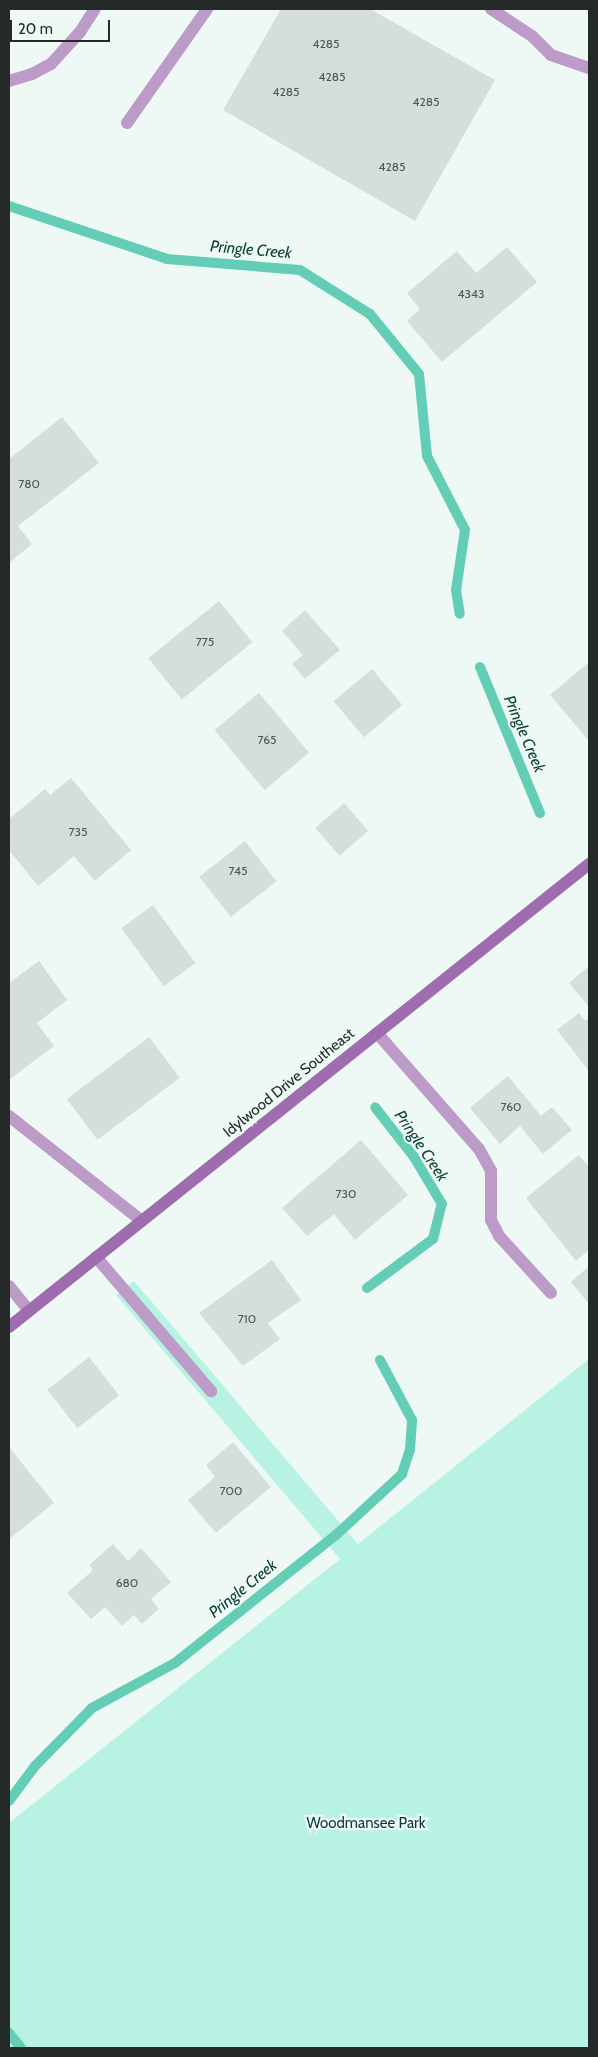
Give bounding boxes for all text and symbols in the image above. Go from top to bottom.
scale bar [12,10,112,42]
text: 20 m [18,20,53,38]
house number: 4285 [313,37,339,51]
house number: 4285 [319,70,345,84]
house number: 4285 [273,85,299,99]
house number: 4285 [413,95,439,109]
house number: 4285 [379,160,405,174]
water label: Pringle Creek [209,237,293,263]
house number: 4343 [458,287,484,301]
house number: 780 [18,477,40,491]
house number: 775 [196,635,214,649]
water label: Pringle Creek [499,693,549,775]
house number: 765 [257,733,277,747]
house number: 735 [68,825,88,839]
house number: 745 [228,864,248,878]
street label: Idylwood Drive Southeast [220,1025,358,1141]
house number: 760 [501,1100,521,1114]
water label: Pringle Creek [390,1107,452,1185]
house number: 730 [336,1187,356,1201]
house number: 710 [238,1312,256,1326]
house number: 700 [220,1484,242,1498]
water label: Pringle Creek [205,1556,281,1622]
house number: 680 [116,1576,138,1590]
park label: Woodmansee Park [306,1815,426,1833]

